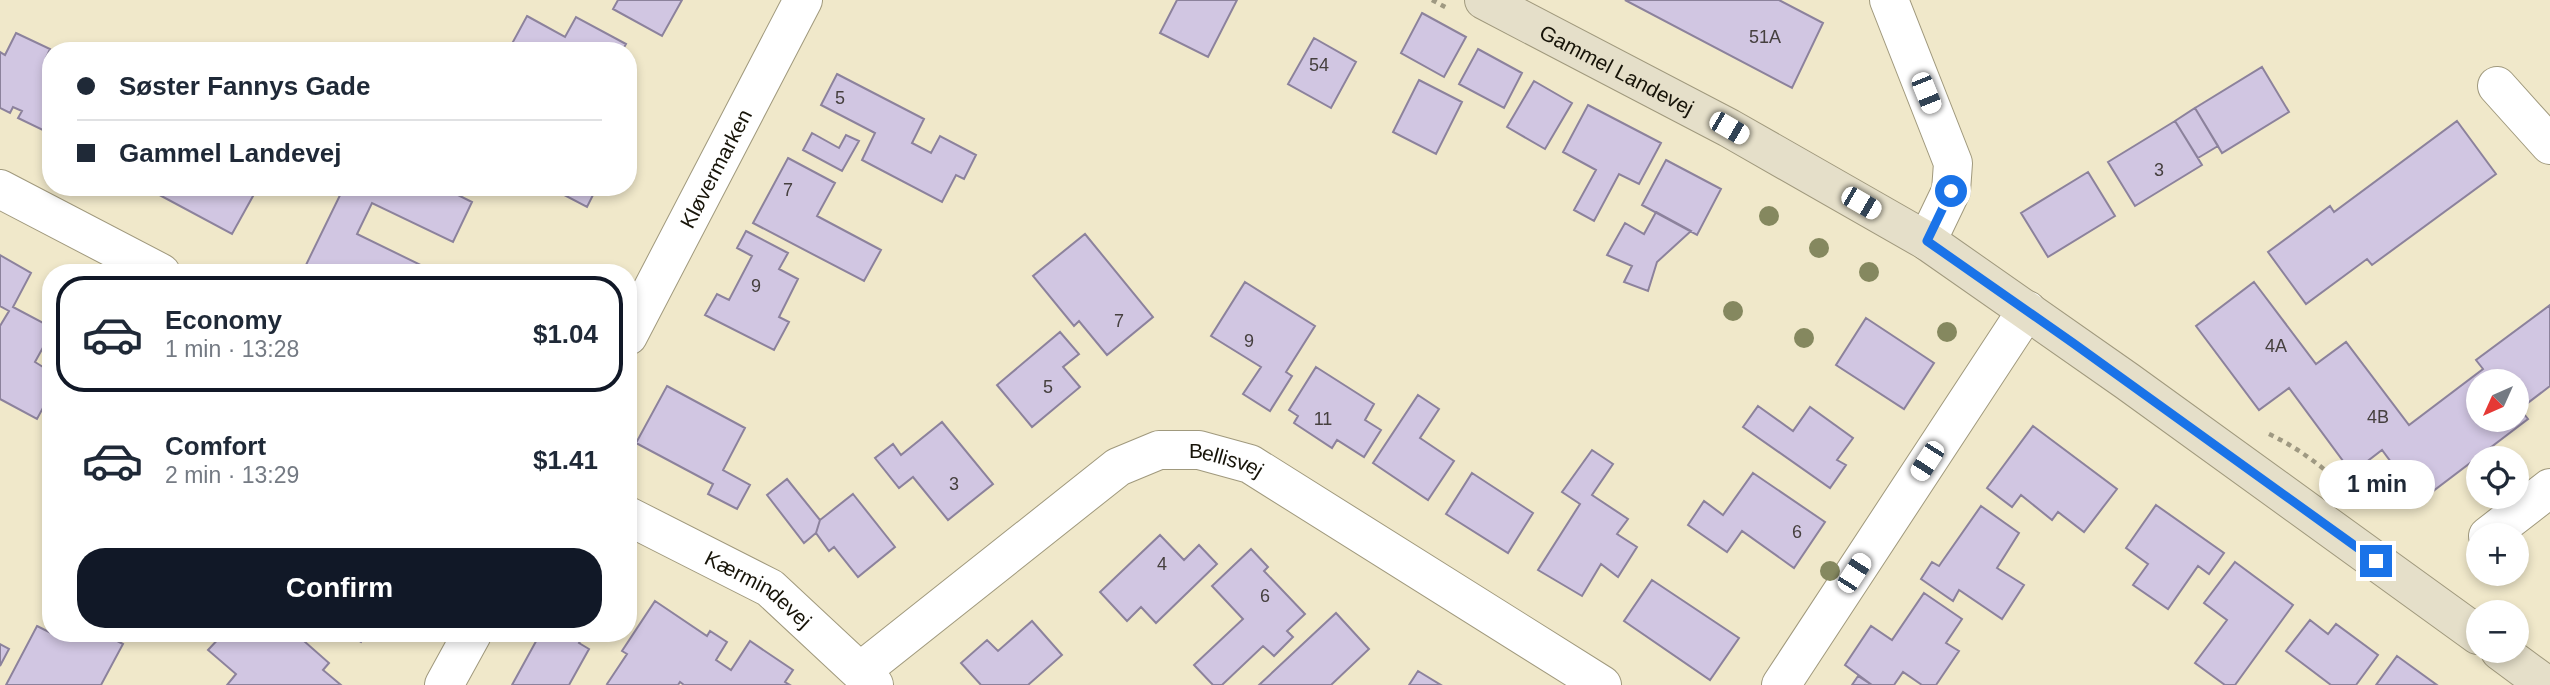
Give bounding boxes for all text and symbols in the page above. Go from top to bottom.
street label: Gammel Landevej [1536,20,1698,119]
house number: 51A [1749,27,1781,47]
house number: 54 [1309,55,1329,75]
car [1909,70,1944,116]
text: Søster Fannys Gade [119,71,370,101]
house number: 5 [835,88,845,108]
street label: Kløvermarken [675,105,756,232]
car [1706,108,1753,148]
text: Gammel Landevej [119,138,342,168]
house number: 3 [2154,160,2164,180]
route start [1935,175,1967,207]
house number: 7 [783,180,793,200]
car [1838,183,1885,223]
house number: 9 [751,276,761,296]
icon: car [81,303,144,366]
text: Economy [165,305,282,335]
house number: 7 [1114,311,1124,331]
text: $1.04 [533,319,598,349]
house number: 9 [1244,331,1254,351]
text: 1 min · 13:28 [165,336,299,362]
house number: 4A [2265,336,2287,356]
north arrow [2466,369,2529,432]
map controls [2466,369,2529,663]
house number: 5 [1043,377,1053,397]
house number: 4B [2367,407,2389,427]
house number: 11 [1314,409,1332,429]
icon: car [81,429,144,492]
text: Comfort [165,431,266,461]
car [1907,438,1948,484]
street label: Bellisvej [1189,439,1268,481]
text: $1.41 [533,445,598,475]
button: locate [2466,446,2529,509]
callout: 1 min [2318,460,2434,508]
text: 2 min · 13:29 [165,462,299,488]
text: 1 min [2347,471,2407,497]
house number: 3 [949,474,959,494]
house number: 6 [1792,522,1802,542]
button: + [2466,523,2529,586]
route end [2360,545,2392,577]
street label: Kærmindevej [701,546,816,632]
button: Confirm [77,548,602,628]
car [1834,550,1875,596]
house number: 4 [1157,554,1167,574]
house number: 6 [1260,586,1270,606]
button: − [2466,600,2529,663]

